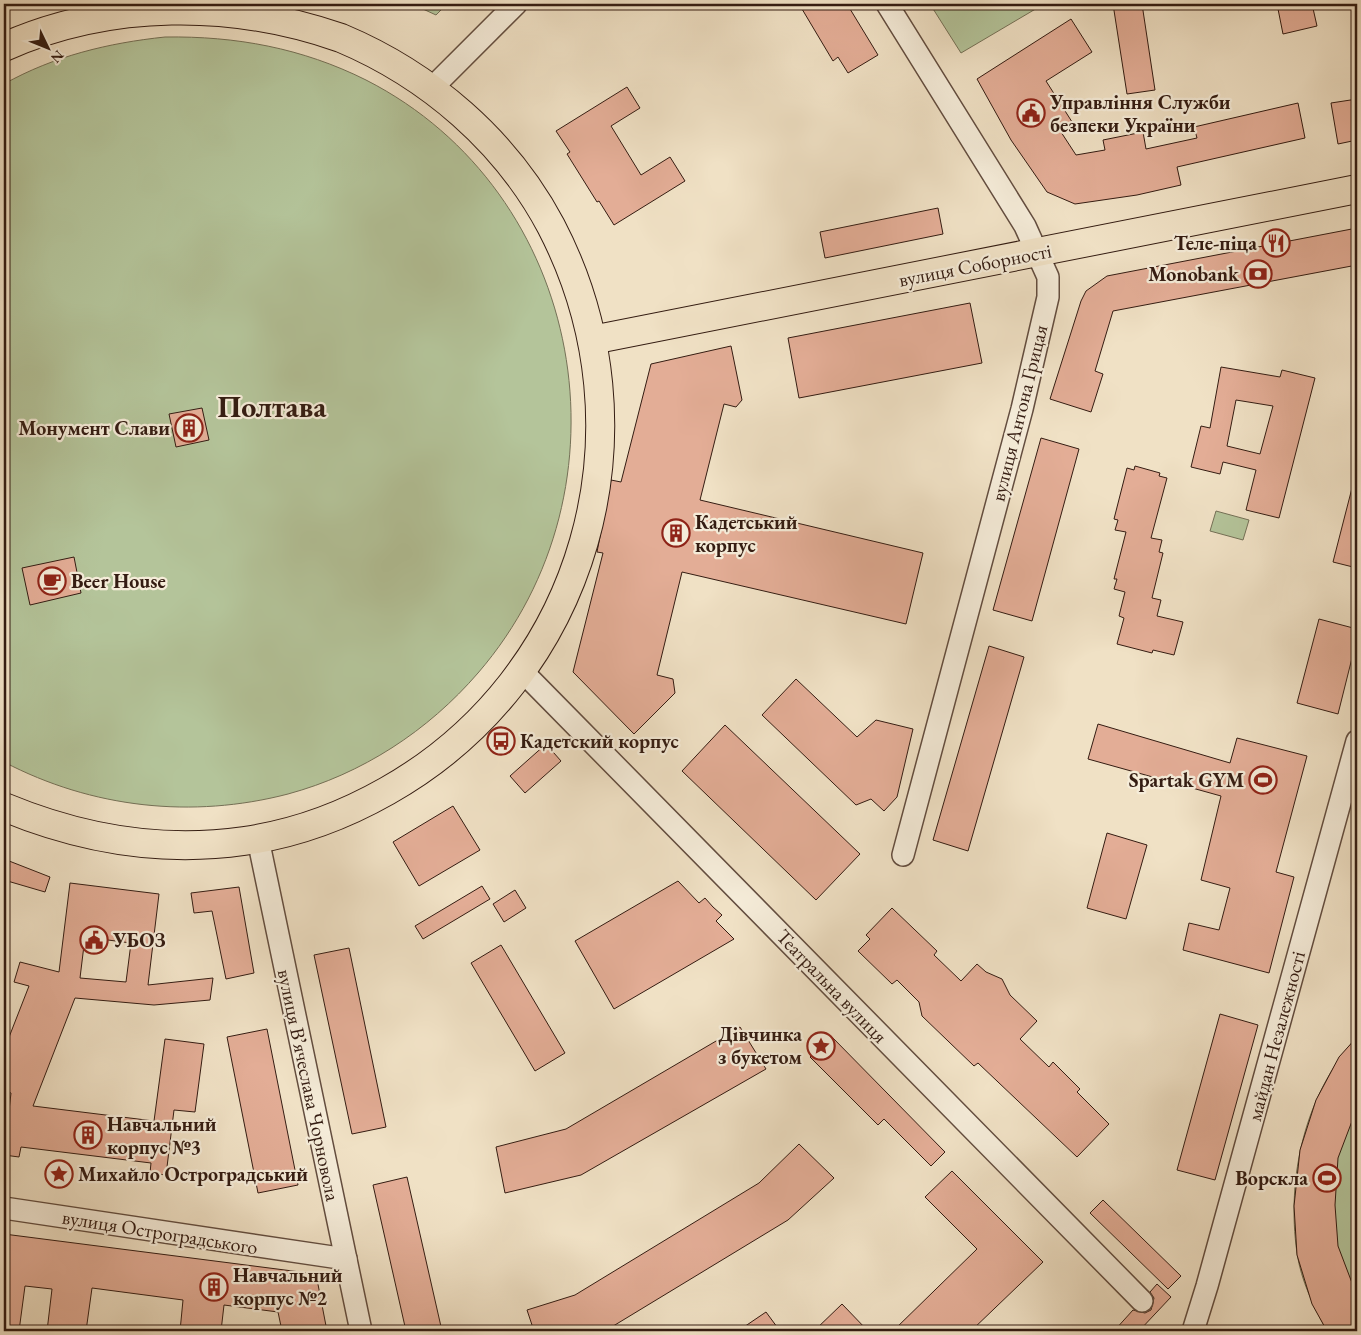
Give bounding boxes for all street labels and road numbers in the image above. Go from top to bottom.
street label: вулиця Соборності [896,237,1054,293]
street label: вулиця Антона Грицая [984,322,1054,504]
street label: Театральна вулиця [771,923,893,1049]
street label: майдан Незалежності [1241,948,1311,1124]
street label: вулиця Вʼячеслава Чорновола [272,967,346,1203]
street label: вулиця Остроградського [60,1204,260,1260]

